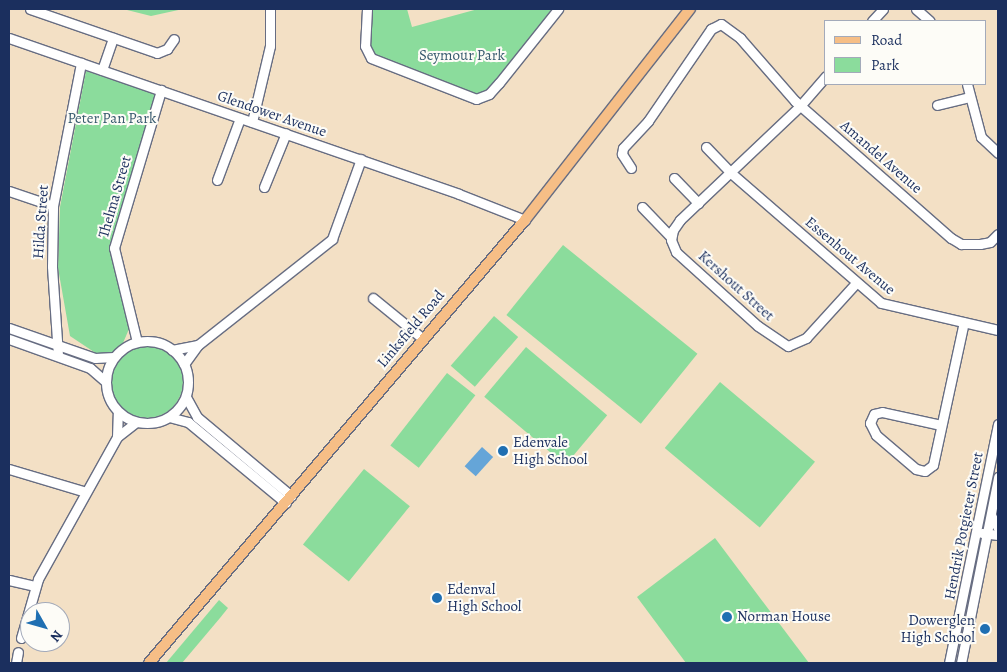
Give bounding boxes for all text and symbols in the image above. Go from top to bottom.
legend [824,20,987,85]
text: Road [871,30,902,50]
park label: Seymour Park [419,47,505,65]
text: Park [871,55,899,75]
street label: Glendower Avenue [215,87,329,141]
park label: Peter Pan Park [68,110,156,128]
street label: Amandel Avenue [837,117,925,197]
street label: Thelma Street [95,154,135,240]
street label: Hilda Street [29,184,53,260]
street label: Essenhout Avenue [801,213,899,299]
street label: Kershout Street [694,247,778,325]
street label: Linksfield Road [374,287,448,371]
place label: Edenvale High School [513,433,588,468]
marker: Edenvale High School [497,445,509,457]
street label: Hendrik Potgieter Street [941,451,987,601]
place label: Edenval High School [447,580,522,615]
marker: Edenval High School [431,592,443,604]
north arrow [20,602,70,652]
place label: Norman House [737,608,831,626]
marker: Norman House [721,611,733,623]
place label: Dowerglen High School [900,611,975,646]
marker: Dowerglen High School [979,623,991,635]
text: N [46,626,67,646]

